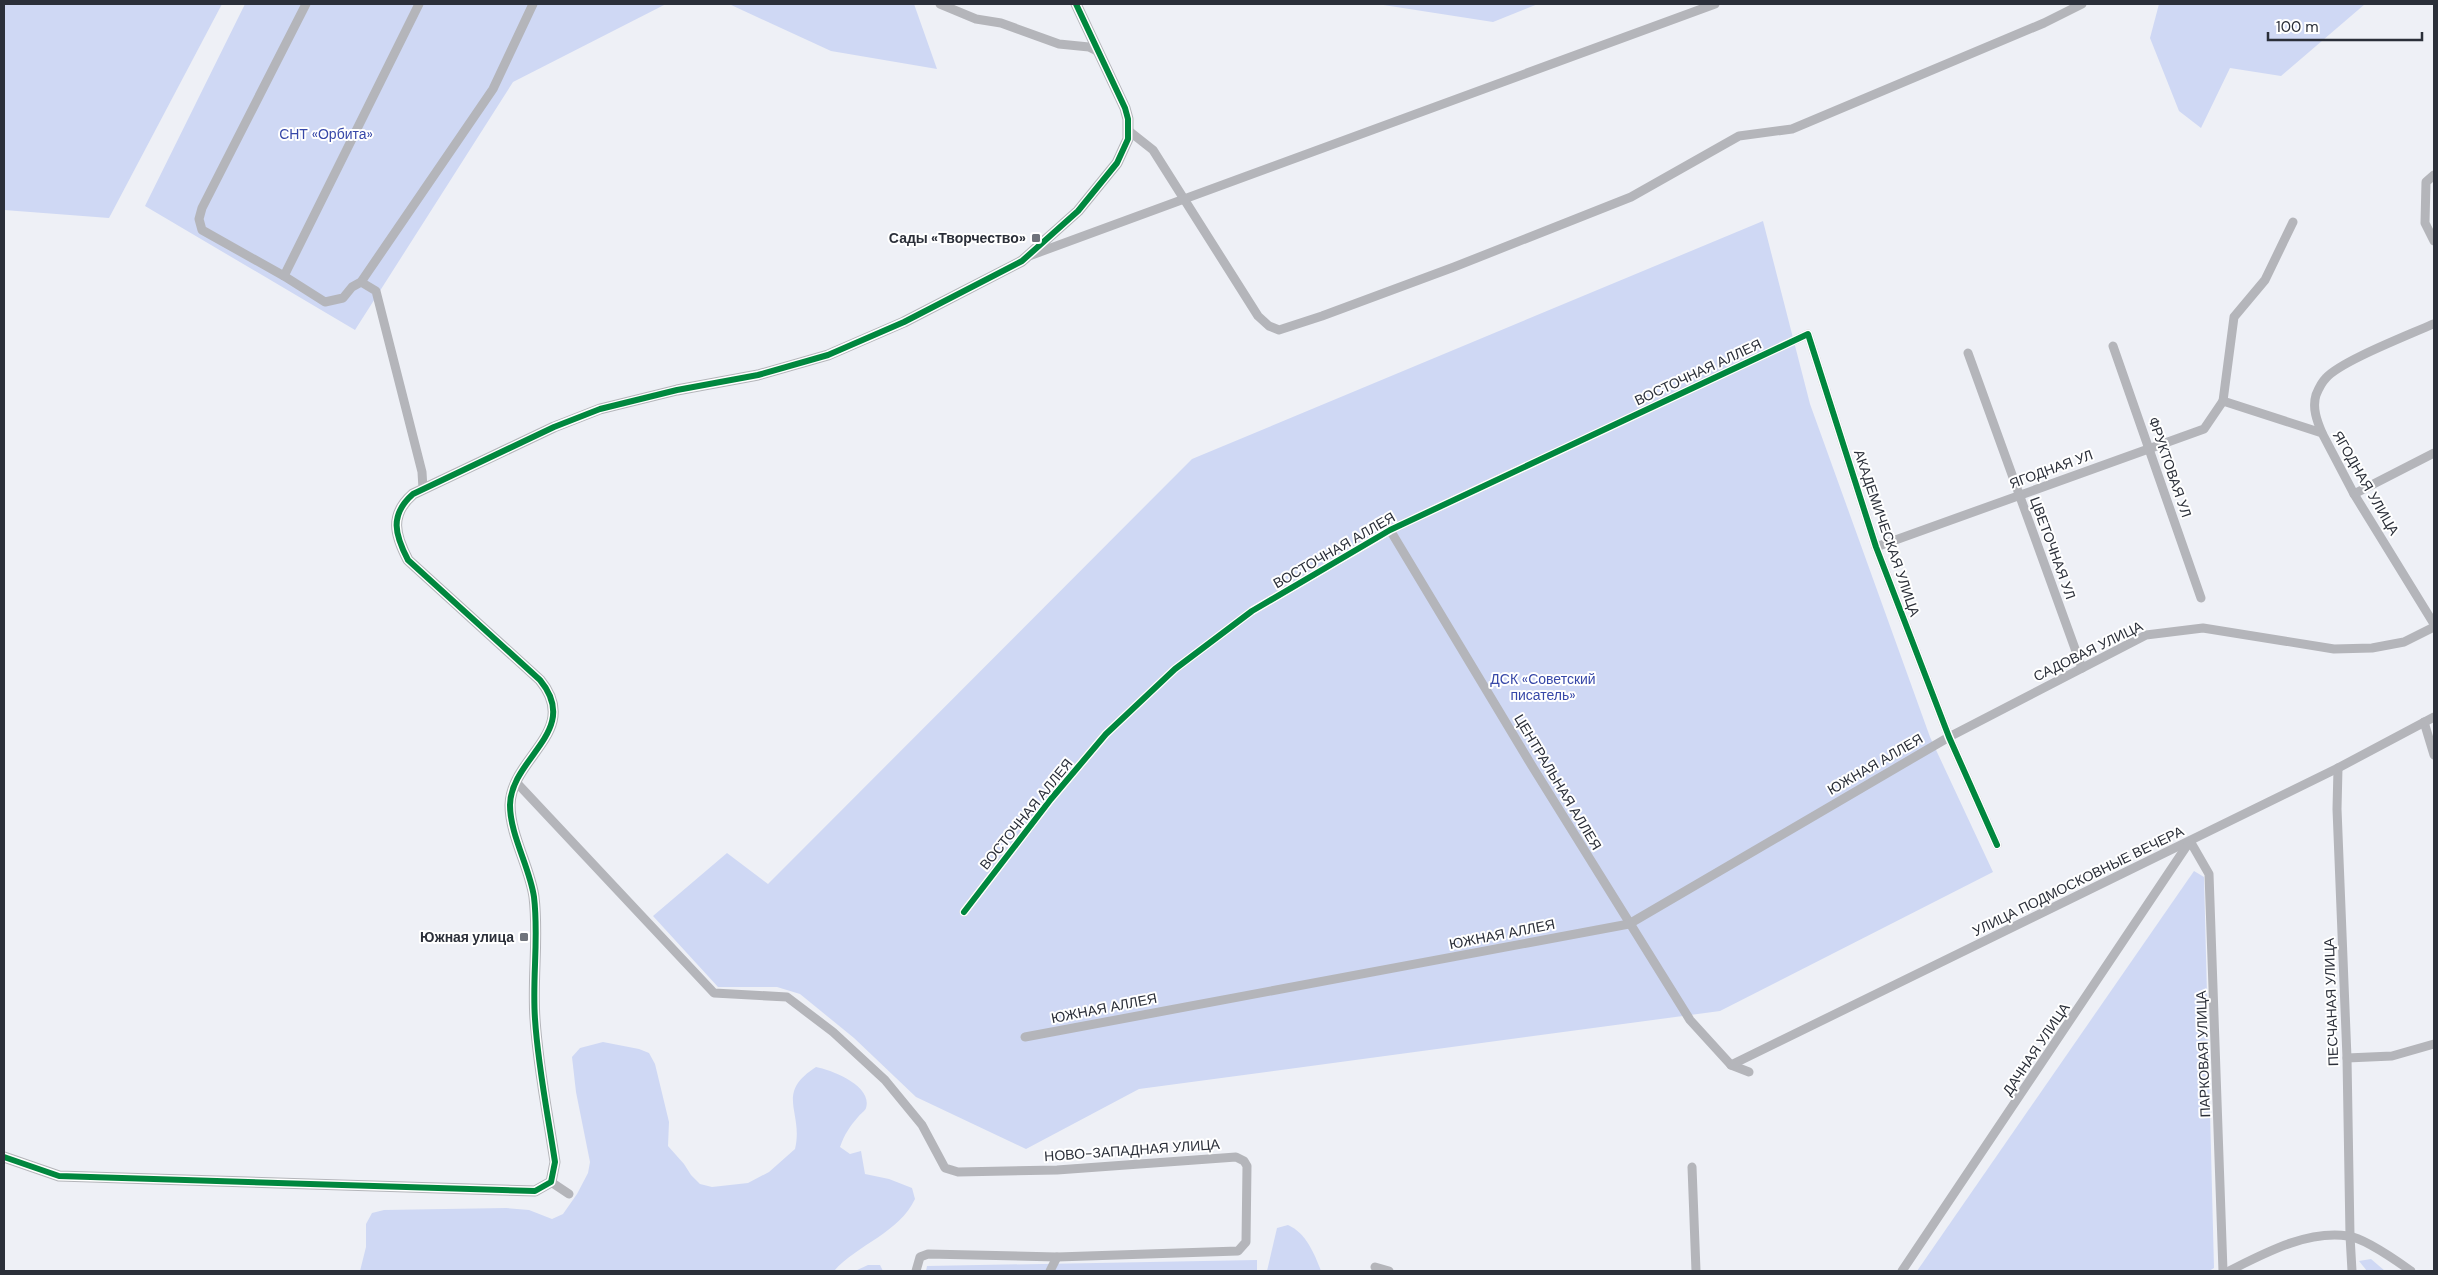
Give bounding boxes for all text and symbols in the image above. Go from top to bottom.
scale bar [2268,10,2422,42]
text: 100 m [2276,17,2319,37]
park label: СНТ «Орбита» [279,125,373,143]
place label: Сады «Творчество» [889,229,1026,247]
marker: Сады «Творчество» [1030,232,1042,244]
street label: ВОСТОЧНАЯ АЛЛЕЯ [1632,335,1764,409]
street label: ФРУКТОВАЯ УЛ [2144,414,2196,520]
street label: ЯГОДНАЯ УЛИЦА [2329,428,2404,539]
street label: ЯГОДНАЯ УЛ [2007,446,2095,492]
street label: АКАДЕМИЧЕСКАЯ УЛИЦА [1850,447,1924,619]
street label: ЦВЕТОЧНАЯ УЛ [2026,494,2080,602]
street label: ВОСТОЧНАЯ АЛЛЕЯ [1270,508,1398,592]
street label: САДОВАЯ УЛИЦА [2030,616,2146,685]
park label: ДСК «Советский писатель» [1490,670,1596,704]
street label: ЦЕНТРАЛЬНАЯ АЛЛЕЯ [1510,711,1606,853]
street label: ЮЖНАЯ АЛЛЕЯ [1824,729,1926,799]
street label: ВОСТОЧНАЯ АЛЛЕЯ [976,755,1076,873]
street label: УЛИЦА ПОДМОСКОВНЫЕ ВЕЧЕРА [1969,822,2187,940]
street label: ЮЖНАЯ АЛЛЕЯ [1448,915,1556,953]
place label: Южная улица [420,928,514,946]
marker: Южная улица [518,931,530,943]
street label: ПЕСЧАНАЯ УЛИЦА [2320,937,2342,1066]
street label: ЮЖНАЯ АЛЛЕЯ [1050,989,1158,1027]
street label: ПАРКОВАЯ УЛИЦА [2192,990,2214,1118]
street label: ДАЧНАЯ УЛИЦА [1998,999,2074,1099]
street label: НОВО-ЗАПАДНАЯ УЛИЦА [1044,1135,1221,1165]

